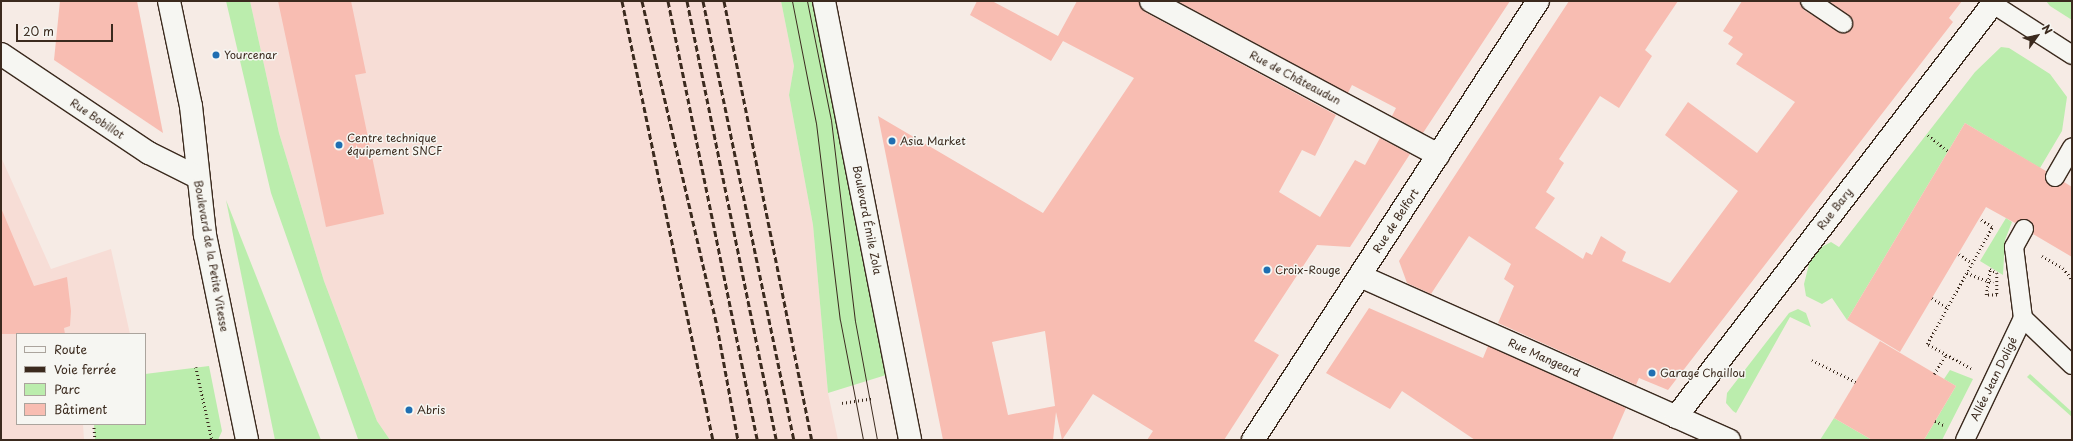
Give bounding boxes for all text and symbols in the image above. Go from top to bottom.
scale bar [18,16,115,42]
north arrow [2017,16,2057,56]
text: N [2038,21,2057,37]
text: 20 m [23,22,54,40]
place label: Yourcenar [224,48,277,62]
street label: Rue de Châteaudun [1246,48,1344,108]
marker: Yourcenar [211,50,221,60]
street label: Rue Bobillot [67,96,127,142]
place label: Centre technique équipement SNCF [347,132,443,158]
place label: Asia Market [900,134,965,148]
marker: Asia Market [887,136,897,146]
marker: Centre technique équipement SNCF [334,140,344,150]
street label: Boulevard Émile Zola [850,164,884,276]
street label: Boulevard de la Petite Vitesse [191,179,231,333]
street label: Rue Bary [1814,185,1856,233]
street label: Rue de Belfort [1370,186,1422,256]
place label: Croix-Rouge [1275,263,1341,277]
marker: Croix-Rouge [1262,265,1272,275]
legend [16,333,146,425]
street label: Allée Jean Doligé [1968,334,2020,424]
street label: Rue Mangeard [1506,336,1582,380]
text: Route [54,340,87,358]
text: Voie ferrée [54,360,116,378]
place label: Garage Chaillou [1660,366,1746,380]
marker: Garage Chaillou [1647,368,1657,378]
text: Parc [54,380,80,398]
text: Bâtiment [54,400,107,418]
place label: Abris [417,403,445,417]
marker: Abris [404,405,414,415]

